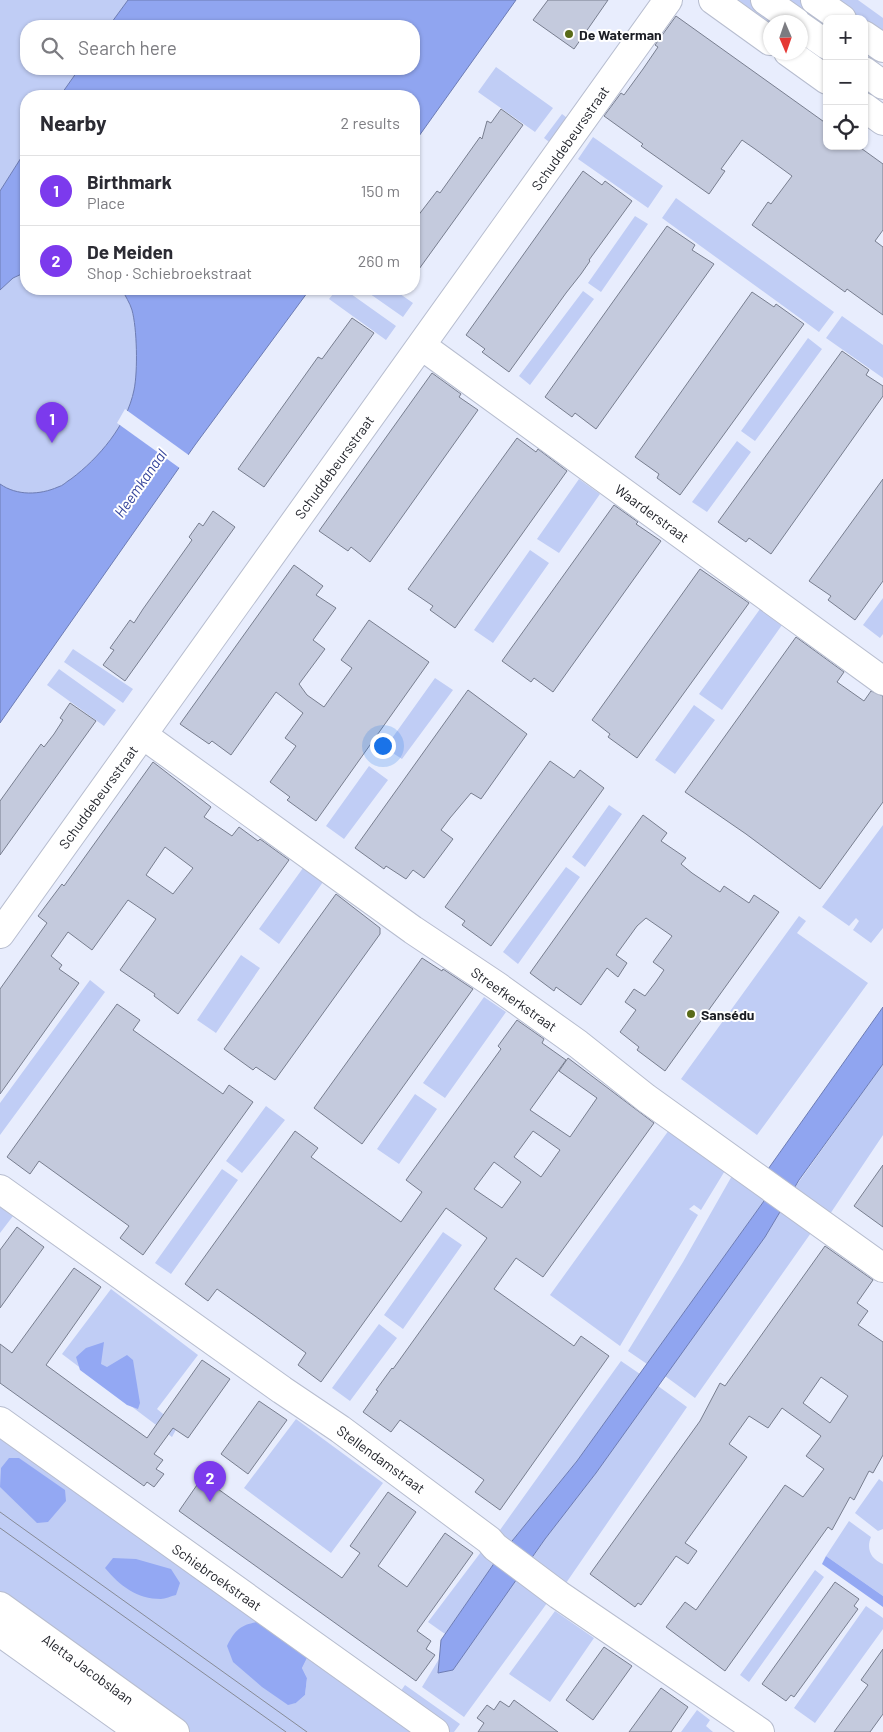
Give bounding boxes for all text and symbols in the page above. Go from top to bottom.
north arrow [763,15,808,60]
map controls [823,15,868,150]
button: + [823,15,868,60]
search box [20,20,420,75]
place label: De Waterman [579,26,662,43]
marker: De Waterman [563,28,575,40]
icon: search [38,34,66,62]
text: Search here [78,36,177,59]
button: − [823,60,868,105]
street label: Schuddebeursstraat [528,83,612,193]
button: locate [823,105,868,150]
text: Nearby [40,110,106,135]
text: 2 results [341,113,400,132]
text: Birthmark [87,170,172,193]
text: 1 [53,181,59,200]
text: 150 m [361,181,400,200]
text: Place [87,193,125,212]
text: De Meiden [87,240,173,263]
text: 2 [52,251,60,270]
text: 260 m [358,251,400,270]
text: Shop · Schiebroekstraat [87,263,252,282]
pin: 1 [36,402,68,443]
street label: Schuddebeursstraat [291,412,377,522]
water label: Heemkanaal [110,445,170,521]
street label: Waarderstraat [612,480,692,546]
your location [370,733,396,759]
street label: Schuddebeursstraat [55,742,141,852]
street label: Streefkerkstraat [468,963,560,1035]
place label: Sansédu [701,1006,755,1023]
marker: Sansédu [685,1008,697,1020]
street label: Stellendamstraat [334,1421,428,1497]
pin: 2 [194,1461,226,1502]
street label: Schiebroekstraat [169,1540,265,1614]
street label: Aletta Jacobslaan [39,1630,137,1708]

